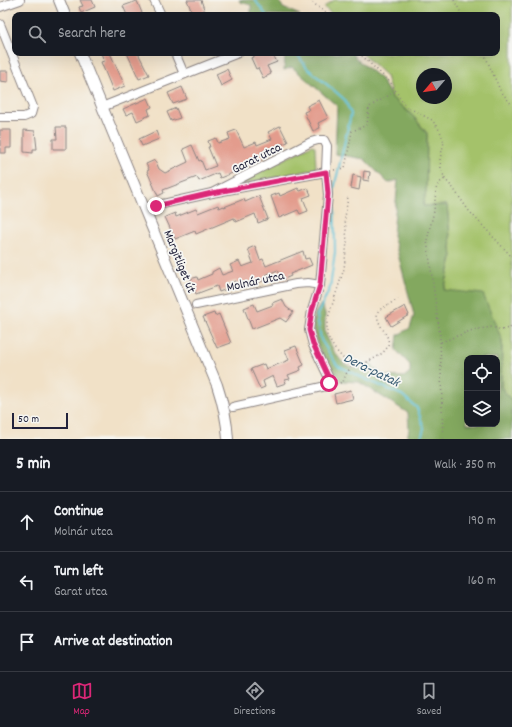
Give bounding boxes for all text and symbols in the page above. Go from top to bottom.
search box [12,12,500,56]
icon: search [26,23,48,45]
text: Search here [58,23,126,45]
north arrow [416,68,452,104]
street label: Garat utca [229,138,286,180]
route end [147,197,165,215]
street label: Margitliget út [157,228,200,296]
street label: Molnár utca [225,267,287,298]
water label: Dera-patak [340,349,404,394]
map controls [464,355,500,427]
button: locate [464,355,500,391]
route start [320,374,338,392]
button: layers [464,391,500,427]
scale bar [12,411,68,430]
text: 50 m [18,412,39,428]
text: 5 min [16,453,50,477]
text: Walk · 350 m [434,456,496,475]
text: Continue [54,501,103,523]
icon: ahead [16,511,38,533]
text: 190 m [468,512,496,531]
text: Molnár utca [54,523,113,542]
text: Turn left [54,561,103,583]
icon: left [16,571,38,593]
text: 160 m [468,572,496,591]
text: Garat utca [54,583,107,602]
icon: arrive [16,631,38,653]
text: Arrive at destination [54,631,172,653]
tab: Map [71,680,93,720]
tab: Directions [234,680,276,720]
tab: Saved [417,680,441,720]

